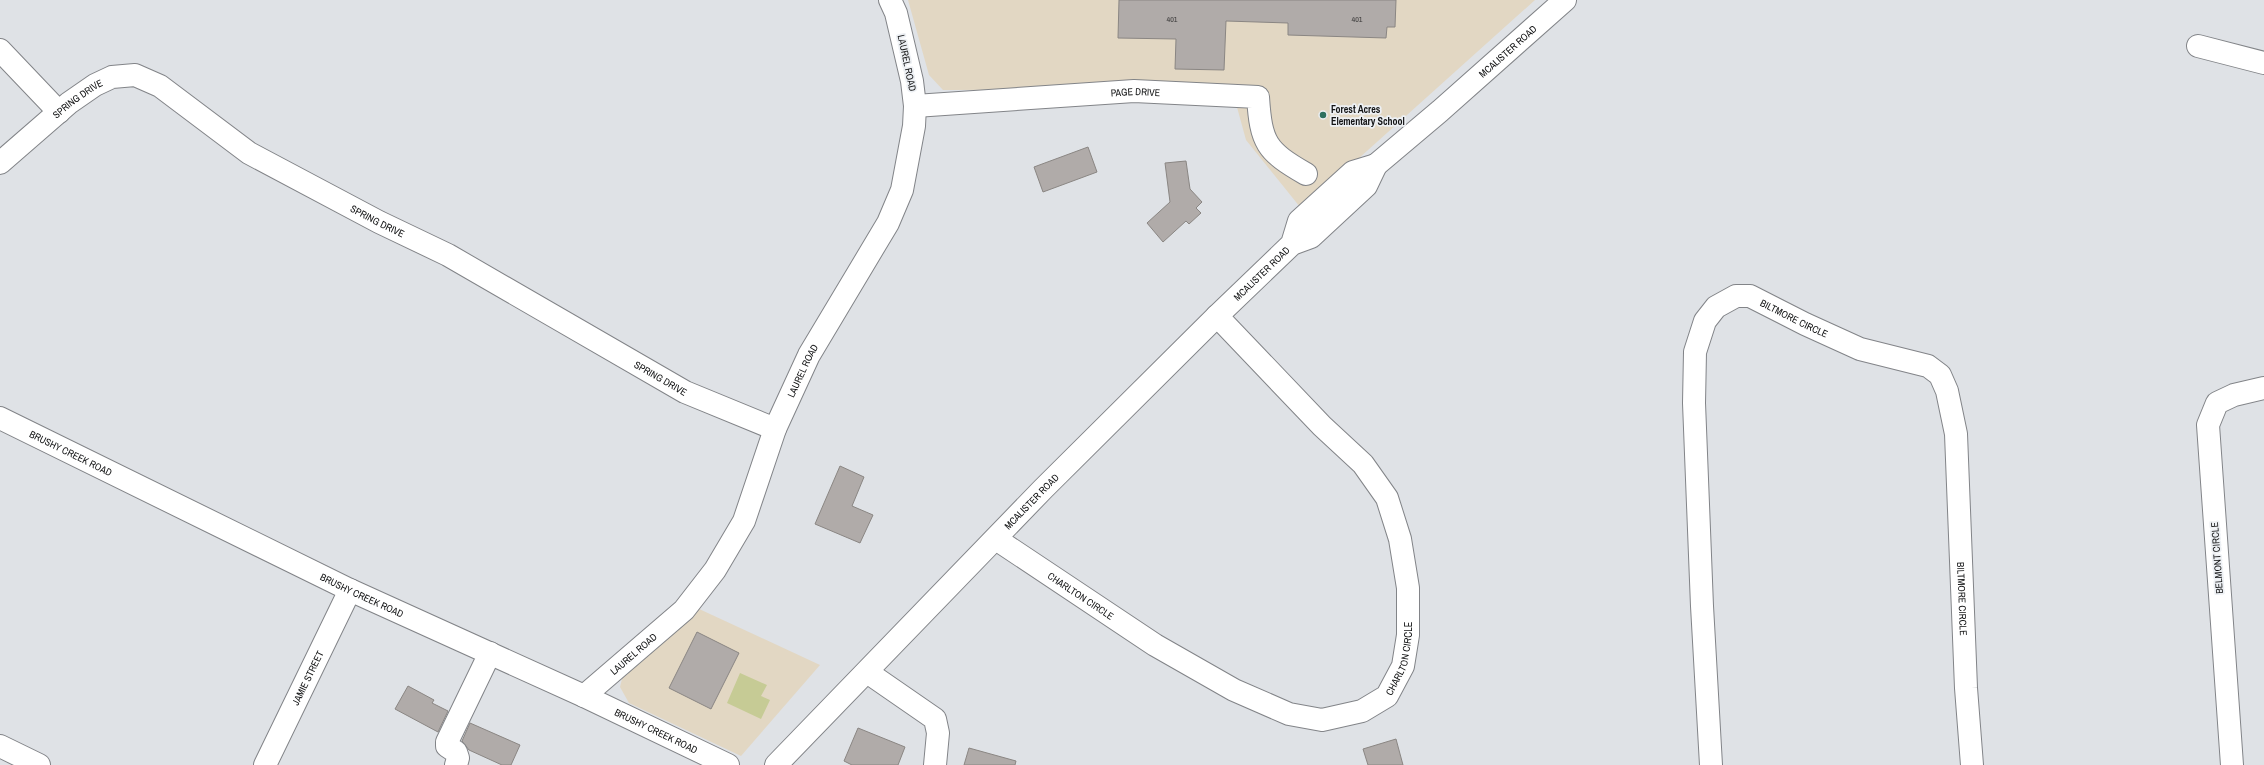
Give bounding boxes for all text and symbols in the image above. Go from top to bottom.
house number: 401 [1167,14,1178,24]
house number: 401 [1352,14,1363,24]
street label: MCALISTER ROAD [1476,22,1539,80]
street label: LAUREL ROAD [895,33,919,93]
street label: SPRING DRIVE [50,76,104,121]
street label: PAGE DRIVE [1110,84,1161,99]
place label: Forest Acres Elementary School [1331,103,1405,128]
marker: Forest Acres Elementary School [1318,110,1328,120]
street label: SPRING DRIVE [348,202,407,240]
street label: MCALISTER ROAD [1231,243,1292,303]
street label: BILTMORE CIRCLE [1758,296,1830,340]
street label: LAUREL ROAD [784,341,821,399]
street label: SPRING DRIVE [632,358,689,398]
street label: BRUSHY CREEK ROAD [27,427,115,479]
street label: MCALISTER ROAD [1001,471,1061,532]
street label: BELMONT CIRCLE [2208,522,2226,594]
street label: BILTMORE CIRCLE [1955,562,1970,636]
street label: CHARLTON CIRCLE [1045,569,1116,622]
street label: BRUSHY CREEK ROAD [318,570,406,620]
street label: CHARLTON CIRCLE [1382,622,1415,697]
street label: LAUREL ROAD [607,630,659,677]
street label: JAMIE STREET [289,648,326,707]
street label: BRUSHY CREEK ROAD [613,705,700,756]

